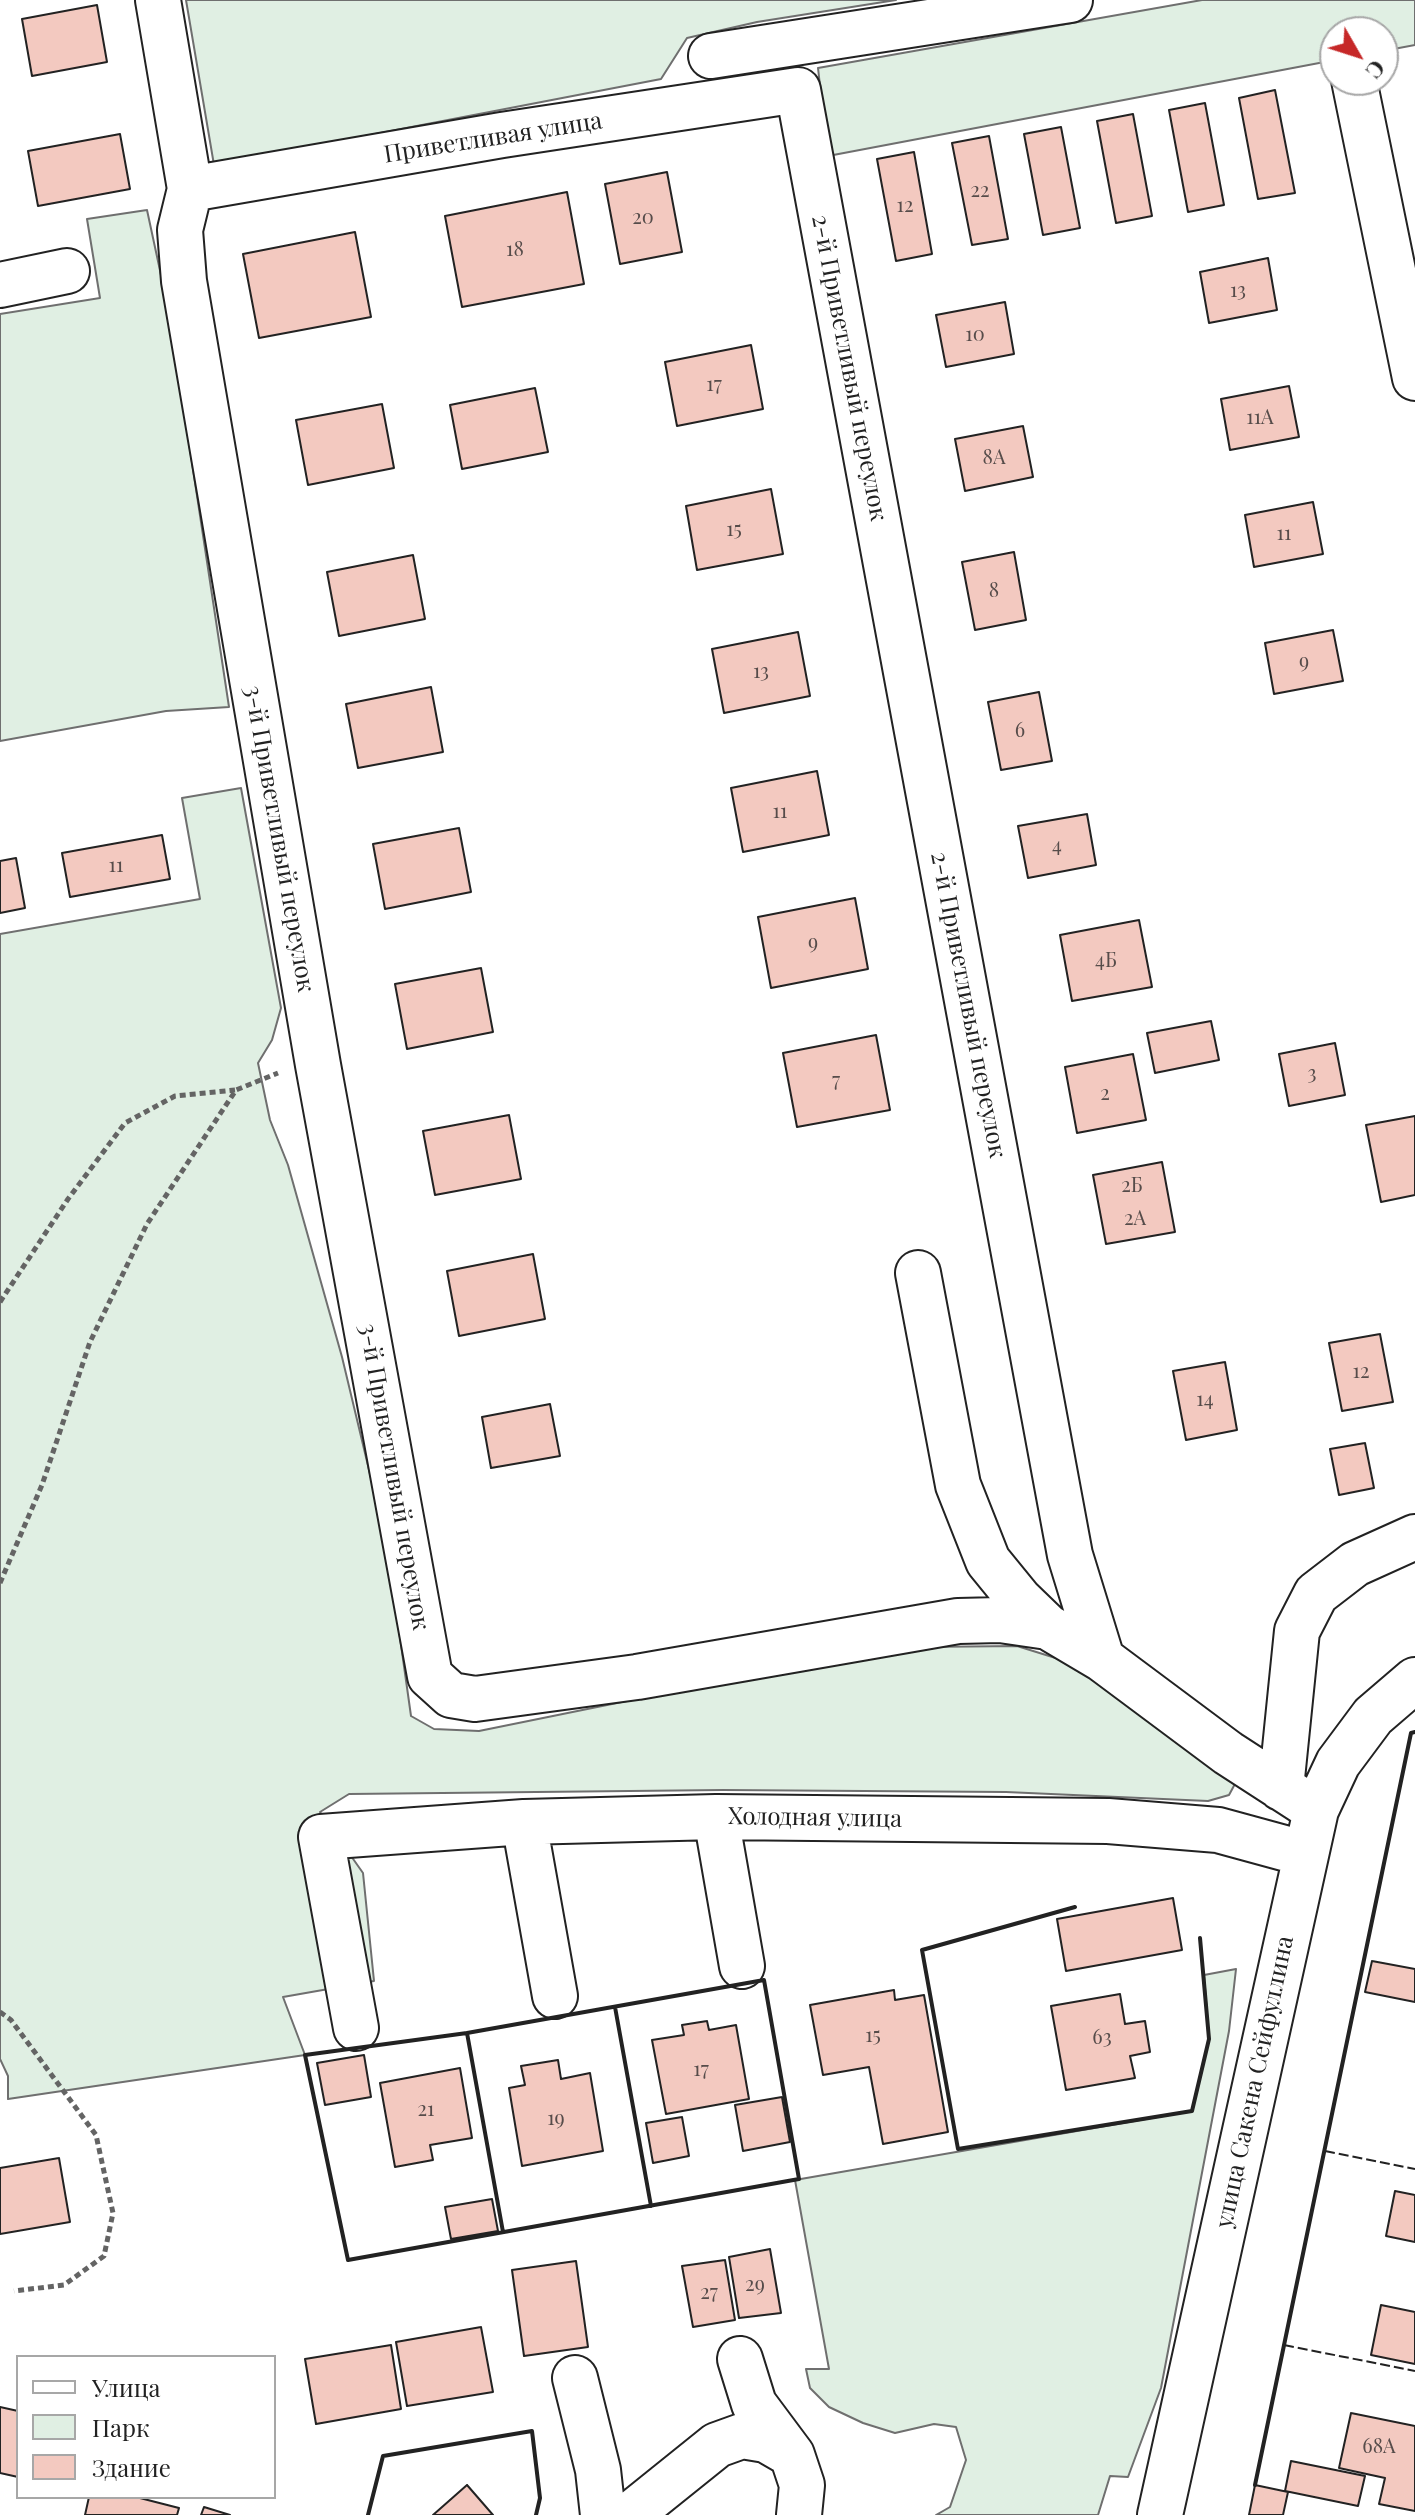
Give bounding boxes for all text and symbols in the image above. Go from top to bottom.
north arrow [1319,16,1399,96]
text: С [1360,54,1393,85]
street label: Приветливая улица [382,107,604,169]
house number: 22 [970,179,990,203]
house number: 12 [897,194,913,218]
house number: 20 [632,206,654,230]
street label: 2-й Приветливый переулок [805,212,893,524]
house number: 18 [506,238,524,262]
house number: 13 [1230,279,1246,303]
house number: 10 [965,323,985,347]
house number: 17 [706,373,722,397]
house number: 11А [1246,406,1274,430]
house number: 8А [983,446,1005,470]
house number: 15 [726,518,742,542]
house number: 11 [1277,522,1291,546]
house number: 8 [989,579,999,603]
house number: 9 [1299,650,1309,674]
house number: 13 [753,660,769,684]
street label: 3-й Приветливый переулок [238,684,320,994]
house number: 6 [1015,719,1025,743]
house number: 11 [773,800,787,824]
house number: 4 [1052,834,1062,858]
street label: 2-й Приветливый переулок [924,849,1012,1161]
house number: 11 [109,854,123,878]
house number: 9 [808,931,818,955]
house number: 4Б [1095,949,1117,973]
house number: 3 [1307,1062,1317,1086]
house number: 7 [832,1069,840,1093]
house number: 2 [1100,1082,1110,1106]
house number: 2Б [1121,1174,1143,1198]
house number: 2А [1124,1207,1146,1231]
street label: 3-й Приветливый переулок [353,1322,435,1632]
house number: 12 [1353,1360,1369,1384]
house number: 14 [1196,1388,1214,1412]
street label: Холодная улица [728,1802,902,1834]
street label: улица Сакена Сейфуллина [1210,1933,1300,2231]
house number: 15 [865,2024,881,2048]
house number: 63 [1092,2026,1112,2050]
house number: 17 [693,2058,709,2082]
house number: 21 [418,2098,434,2122]
house number: 19 [547,2107,565,2131]
house number: 29 [745,2273,765,2297]
house number: 27 [700,2281,718,2305]
legend [16,2355,276,2499]
text: Улица [92,2371,161,2403]
text: Парк [92,2411,150,2443]
house number: 68А [1362,2435,1396,2459]
text: Здание [92,2451,171,2483]

